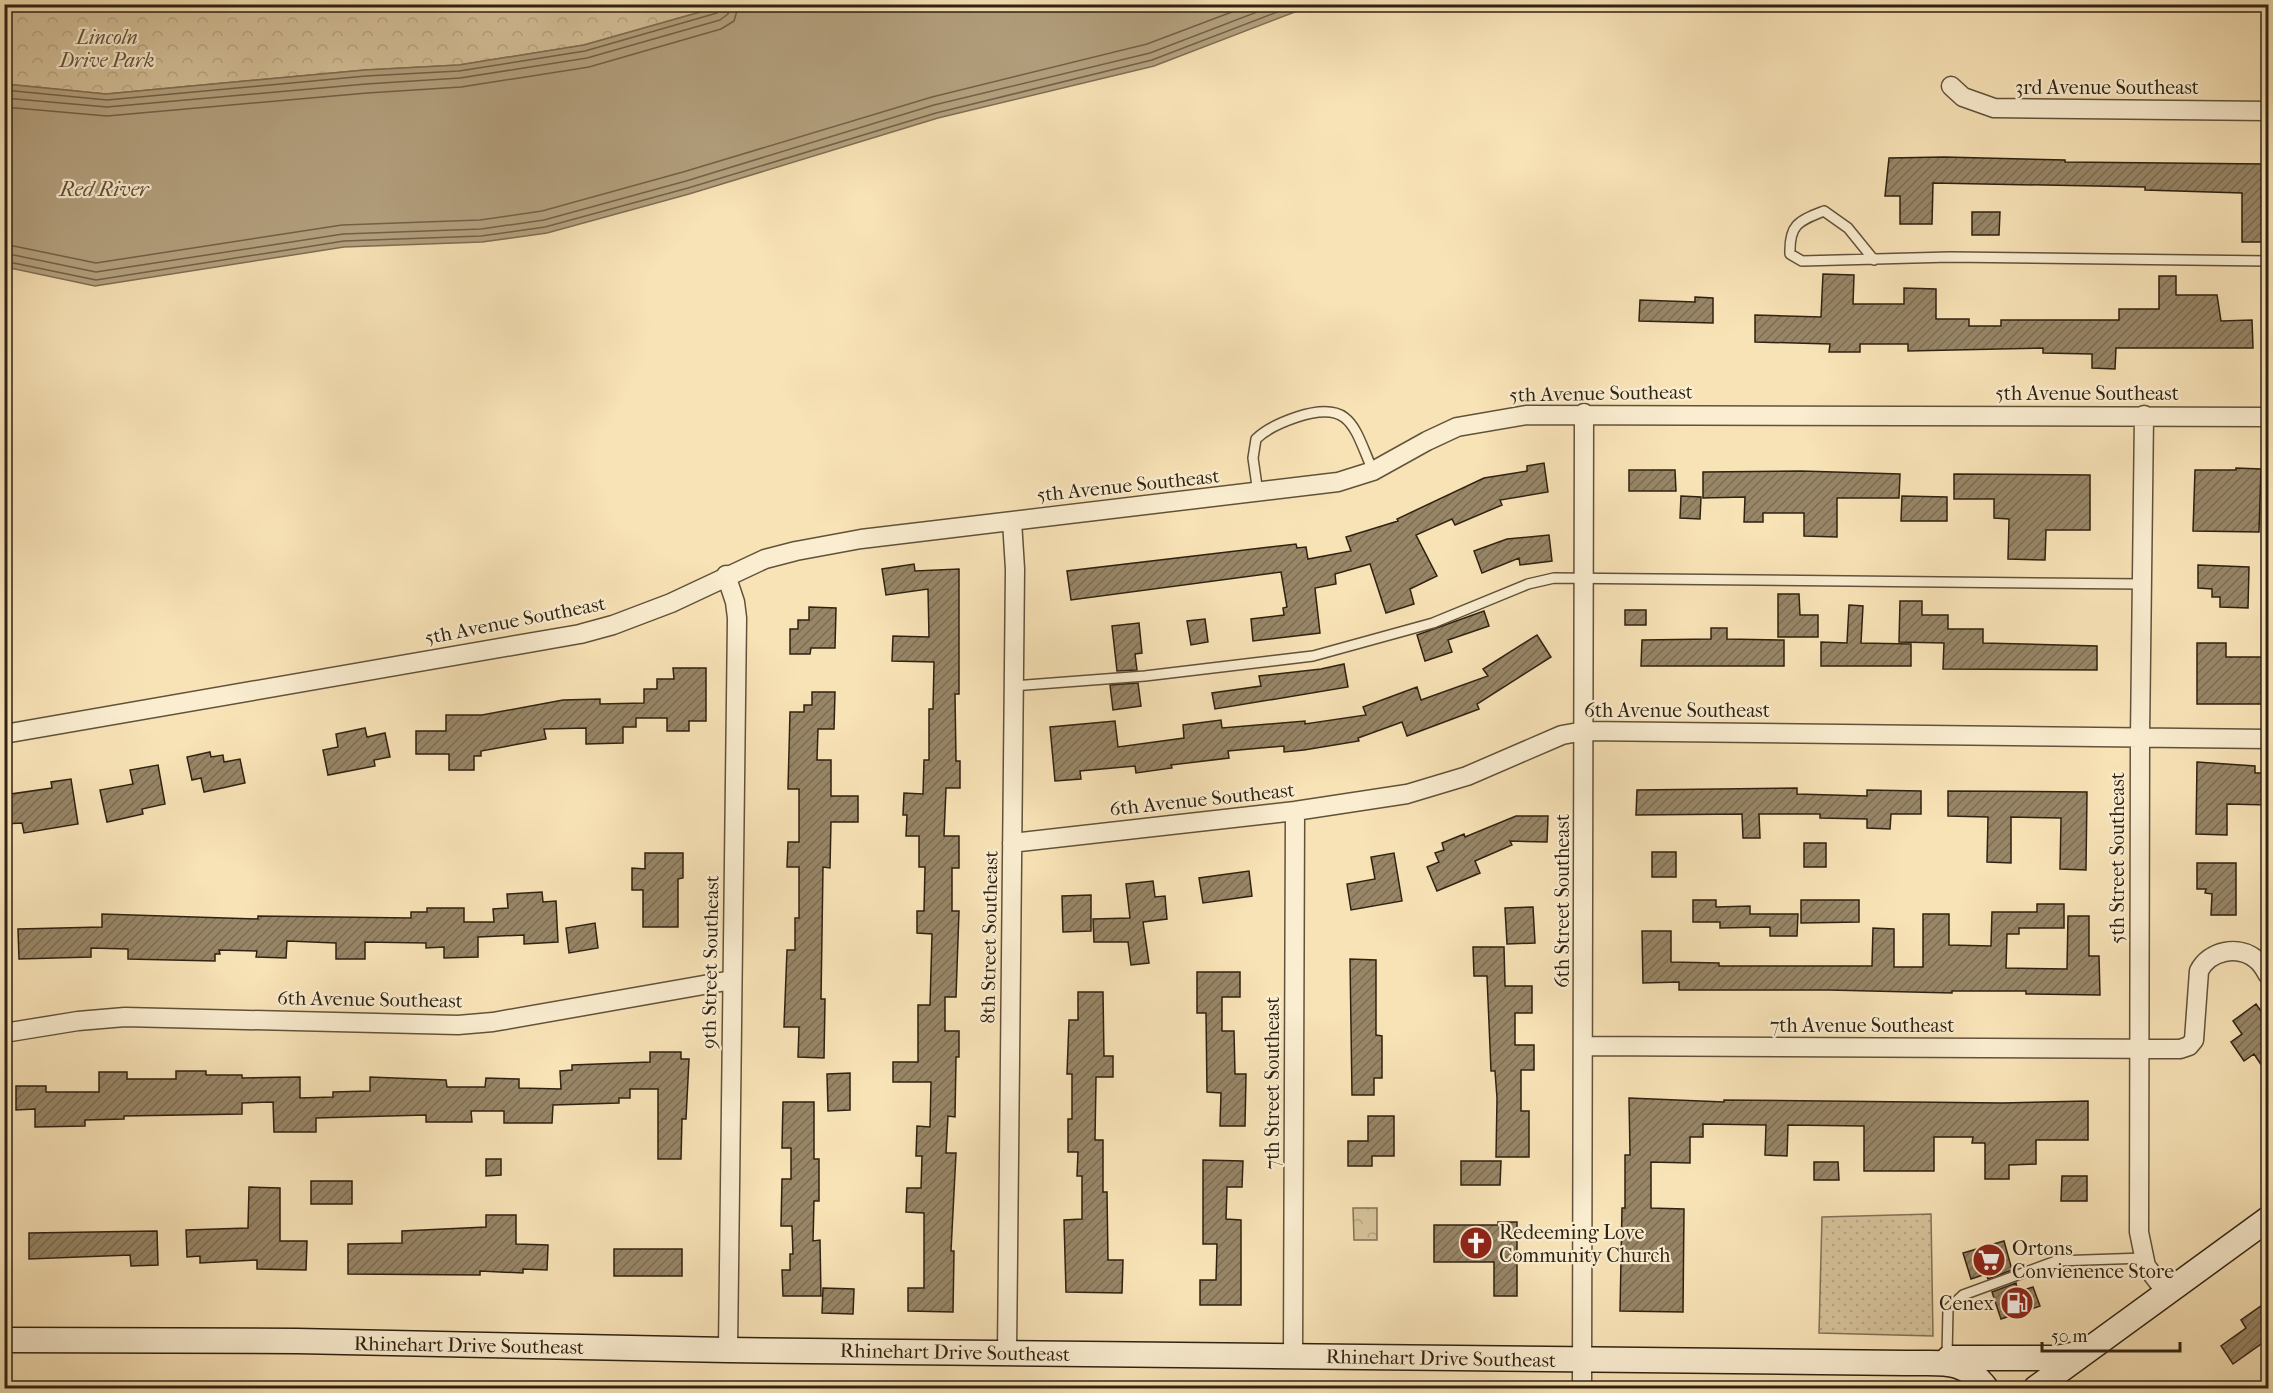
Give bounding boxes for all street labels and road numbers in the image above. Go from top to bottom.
street label: 3rd Avenue Southeast [2015,76,2199,99]
street label: 5th Avenue Southeast [1509,380,1693,407]
street label: 5th Avenue Southeast [1995,382,2179,405]
street label: 5th Avenue Southeast [1036,464,1221,507]
street label: 5th Avenue Southeast [423,592,607,649]
street label: 6th Avenue Southeast [1584,699,1770,722]
street label: 5th Street Southeast [2106,772,2129,944]
street label: 6th Avenue Southeast [1108,778,1296,821]
street label: 6th Street Southeast [1551,814,1574,988]
street label: 8th Street Southeast [976,850,1003,1024]
street label: 9th Street Southeast [697,875,724,1049]
street label: 6th Avenue Southeast [277,986,463,1013]
street label: 7th Street Southeast [1261,997,1284,1169]
street label: 7th Avenue Southeast [1770,1014,1954,1037]
street label: Rhinehart Drive Southeast [354,1332,584,1359]
street label: Rhinehart Drive Southeast [840,1339,1070,1366]
street label: Rhinehart Drive Southeast [1326,1345,1556,1372]

